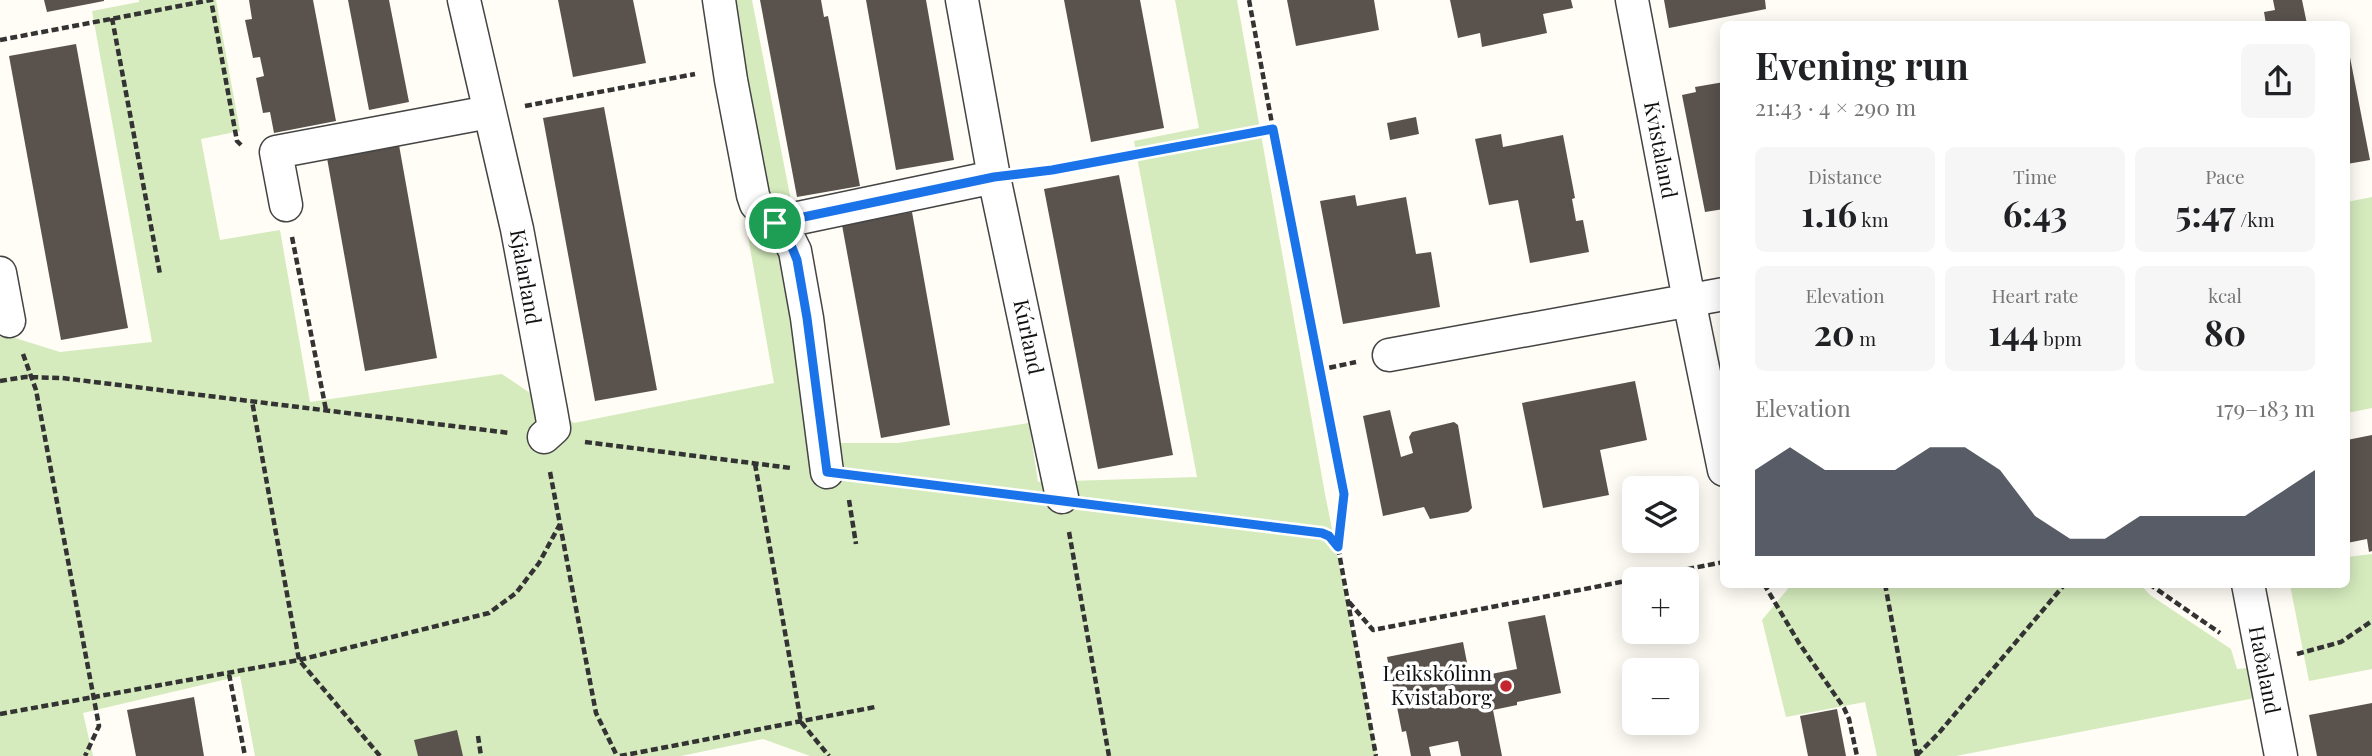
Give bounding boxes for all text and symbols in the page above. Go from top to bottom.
text: Evening run [1755,39,1969,90]
button: share [2241,44,2315,118]
text: 21:43 · 4 × 290 m [1755,91,1916,122]
street label: Kvistaland [1639,99,1685,201]
text: Distance [1808,163,1882,189]
text: Time [2013,163,2057,189]
text: Pace [2205,163,2245,189]
text: 1.16 [1801,189,1857,236]
text: 6:43 [2003,189,2067,236]
text: 5:47 [2175,189,2236,236]
pin [745,193,805,253]
icon: arrive [756,204,794,242]
text: km [1857,206,1889,232]
text: /km [2236,206,2275,232]
street label: Kjalarland [505,227,549,327]
text: Elevation [1805,282,1885,308]
text: Heart rate [1992,282,2078,308]
text: kcal [2208,282,2242,308]
street label: Kúrland [1008,296,1052,377]
text: 20 [1814,308,1855,355]
text: 144 [1988,308,2039,355]
text: 80 [2204,308,2246,355]
text: m [1855,325,1876,351]
text: bpm [2039,325,2082,351]
text: Elevation [1755,392,1851,423]
text: 179–183 m [2216,392,2315,423]
map controls [1622,476,1699,735]
button: layers [1622,476,1699,553]
button: + [1622,567,1699,644]
street label: Haðaland [2244,623,2288,716]
place label: Leikskólinn Kvistaborg [1382,658,1492,710]
button: − [1622,658,1699,735]
marker: Leikskólinn Kvistaborg [1498,678,1514,694]

